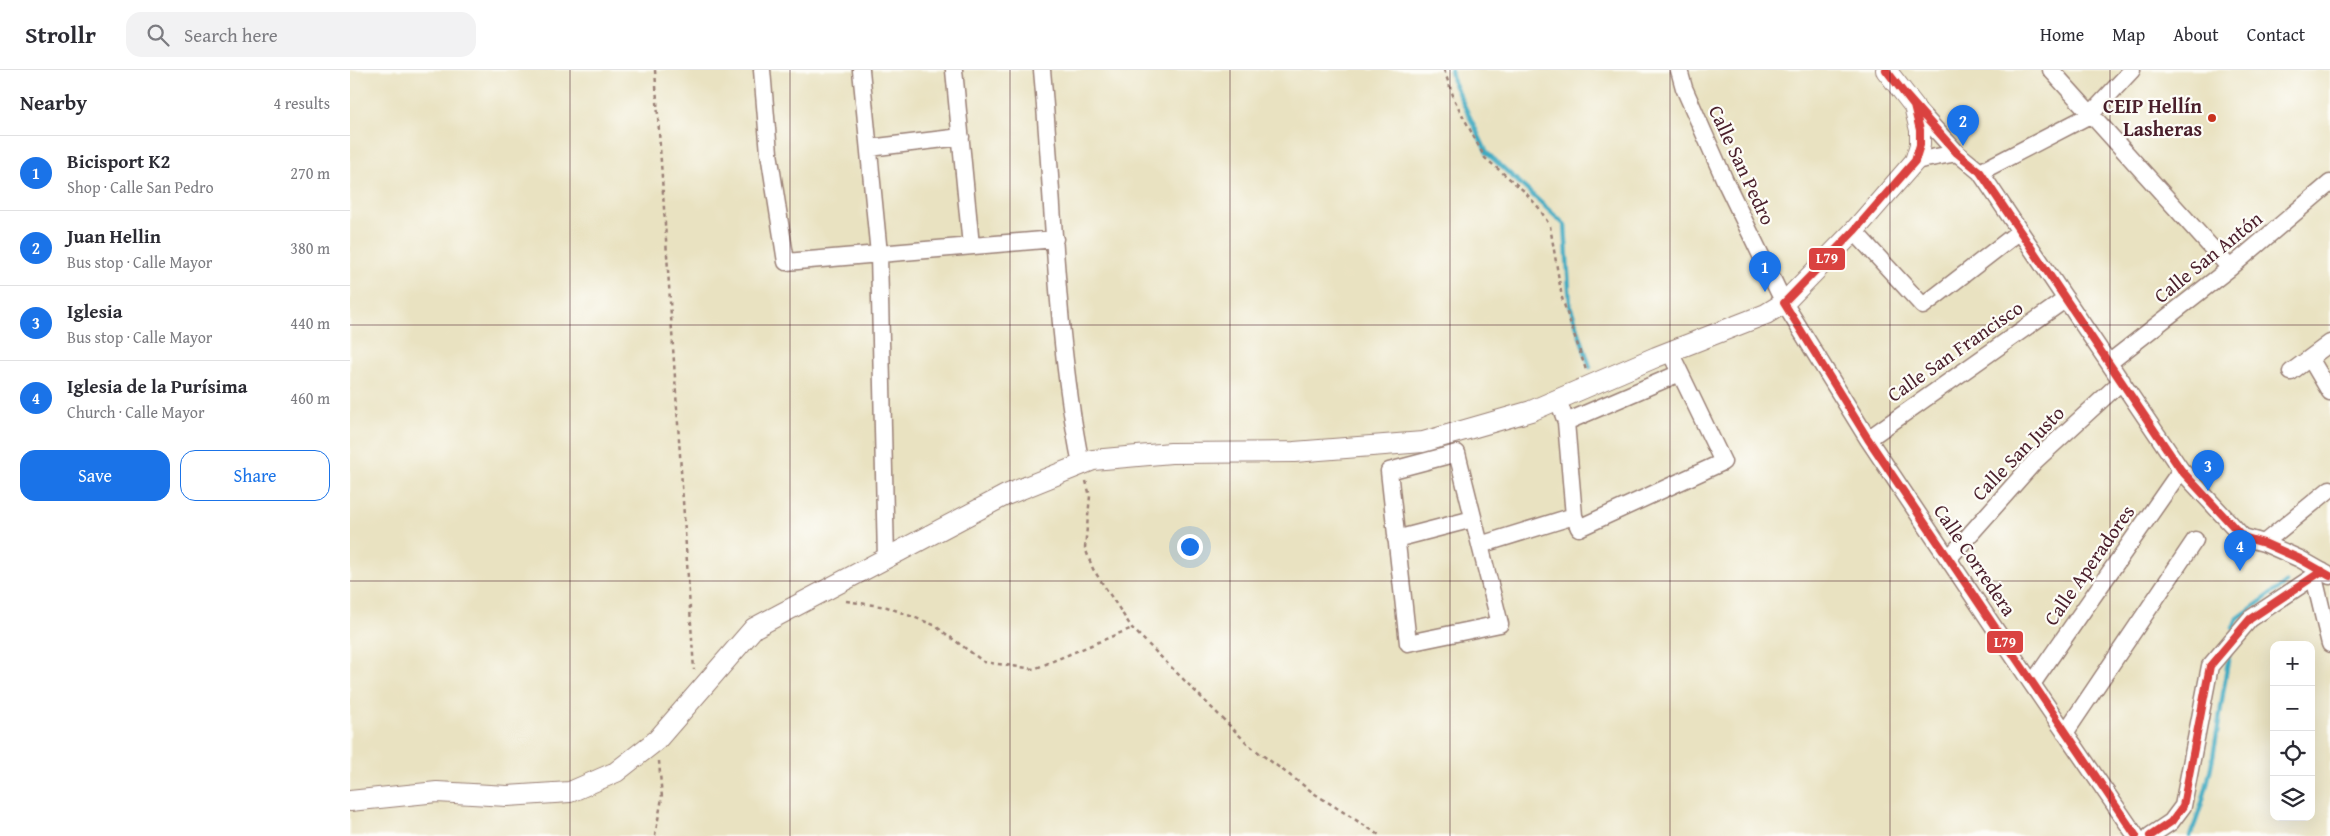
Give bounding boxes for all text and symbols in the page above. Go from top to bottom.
search box [126,12,476,57]
text: Strollr [25,17,96,52]
icon: search [144,21,172,49]
text: Search here [184,21,278,49]
text: Home [2040,21,2084,48]
text: Map [2112,21,2145,48]
text: About [2173,21,2219,48]
text: Contact [2247,21,2305,48]
text: Nearby [20,87,87,118]
text: 4 results [273,91,330,115]
place label: CEIP Hellín Lasheras [2103,91,2202,143]
street label: Calle San Pedro [1702,100,1783,229]
pin: 2 [1947,105,1979,146]
marker: CEIP Hellín Lasheras [2206,112,2218,124]
text: Bicisport K2 [67,147,170,175]
text: 1 [32,161,40,185]
text: 270 m [290,161,330,185]
text: Shop · Calle San Pedro [67,175,214,199]
street label: Calle San Antón [2147,204,2268,309]
text: Juan Hellin [67,222,161,250]
text: 2 [32,236,40,260]
text: 380 m [290,236,330,260]
line badge: L79 [1808,247,1846,271]
text: L79 [1816,248,1838,268]
text: Bus stop · Calle Mayor [67,250,212,274]
pin: 1 [1749,251,1781,292]
street label: Calle San Francisco [1881,293,2029,408]
text: Iglesia [67,297,122,325]
text: 3 [32,311,40,335]
text: 440 m [290,311,330,335]
text: Bus stop · Calle Mayor [67,325,212,349]
text: Iglesia de la Purísima [67,372,248,400]
text: 4 [32,386,40,410]
text: 460 m [290,386,330,410]
street label: Calle San Justo [1965,399,2071,507]
text: Church · Calle Mayor [67,400,205,424]
button: Save [20,450,170,501]
button: Share [180,450,330,501]
pin: 3 [2192,450,2224,491]
street label: Calle Corredera [1927,498,2024,622]
street label: Calle Aperadores [2036,498,2141,631]
pin: 4 [2224,530,2256,571]
your location [1177,534,1203,560]
line badge: L79 [1986,630,2024,654]
text: L79 [1994,632,2016,652]
map controls [2270,641,2315,821]
button: + [2270,641,2315,686]
button: − [2270,686,2315,731]
button: locate [2270,731,2315,776]
button: layers [2270,776,2315,821]

